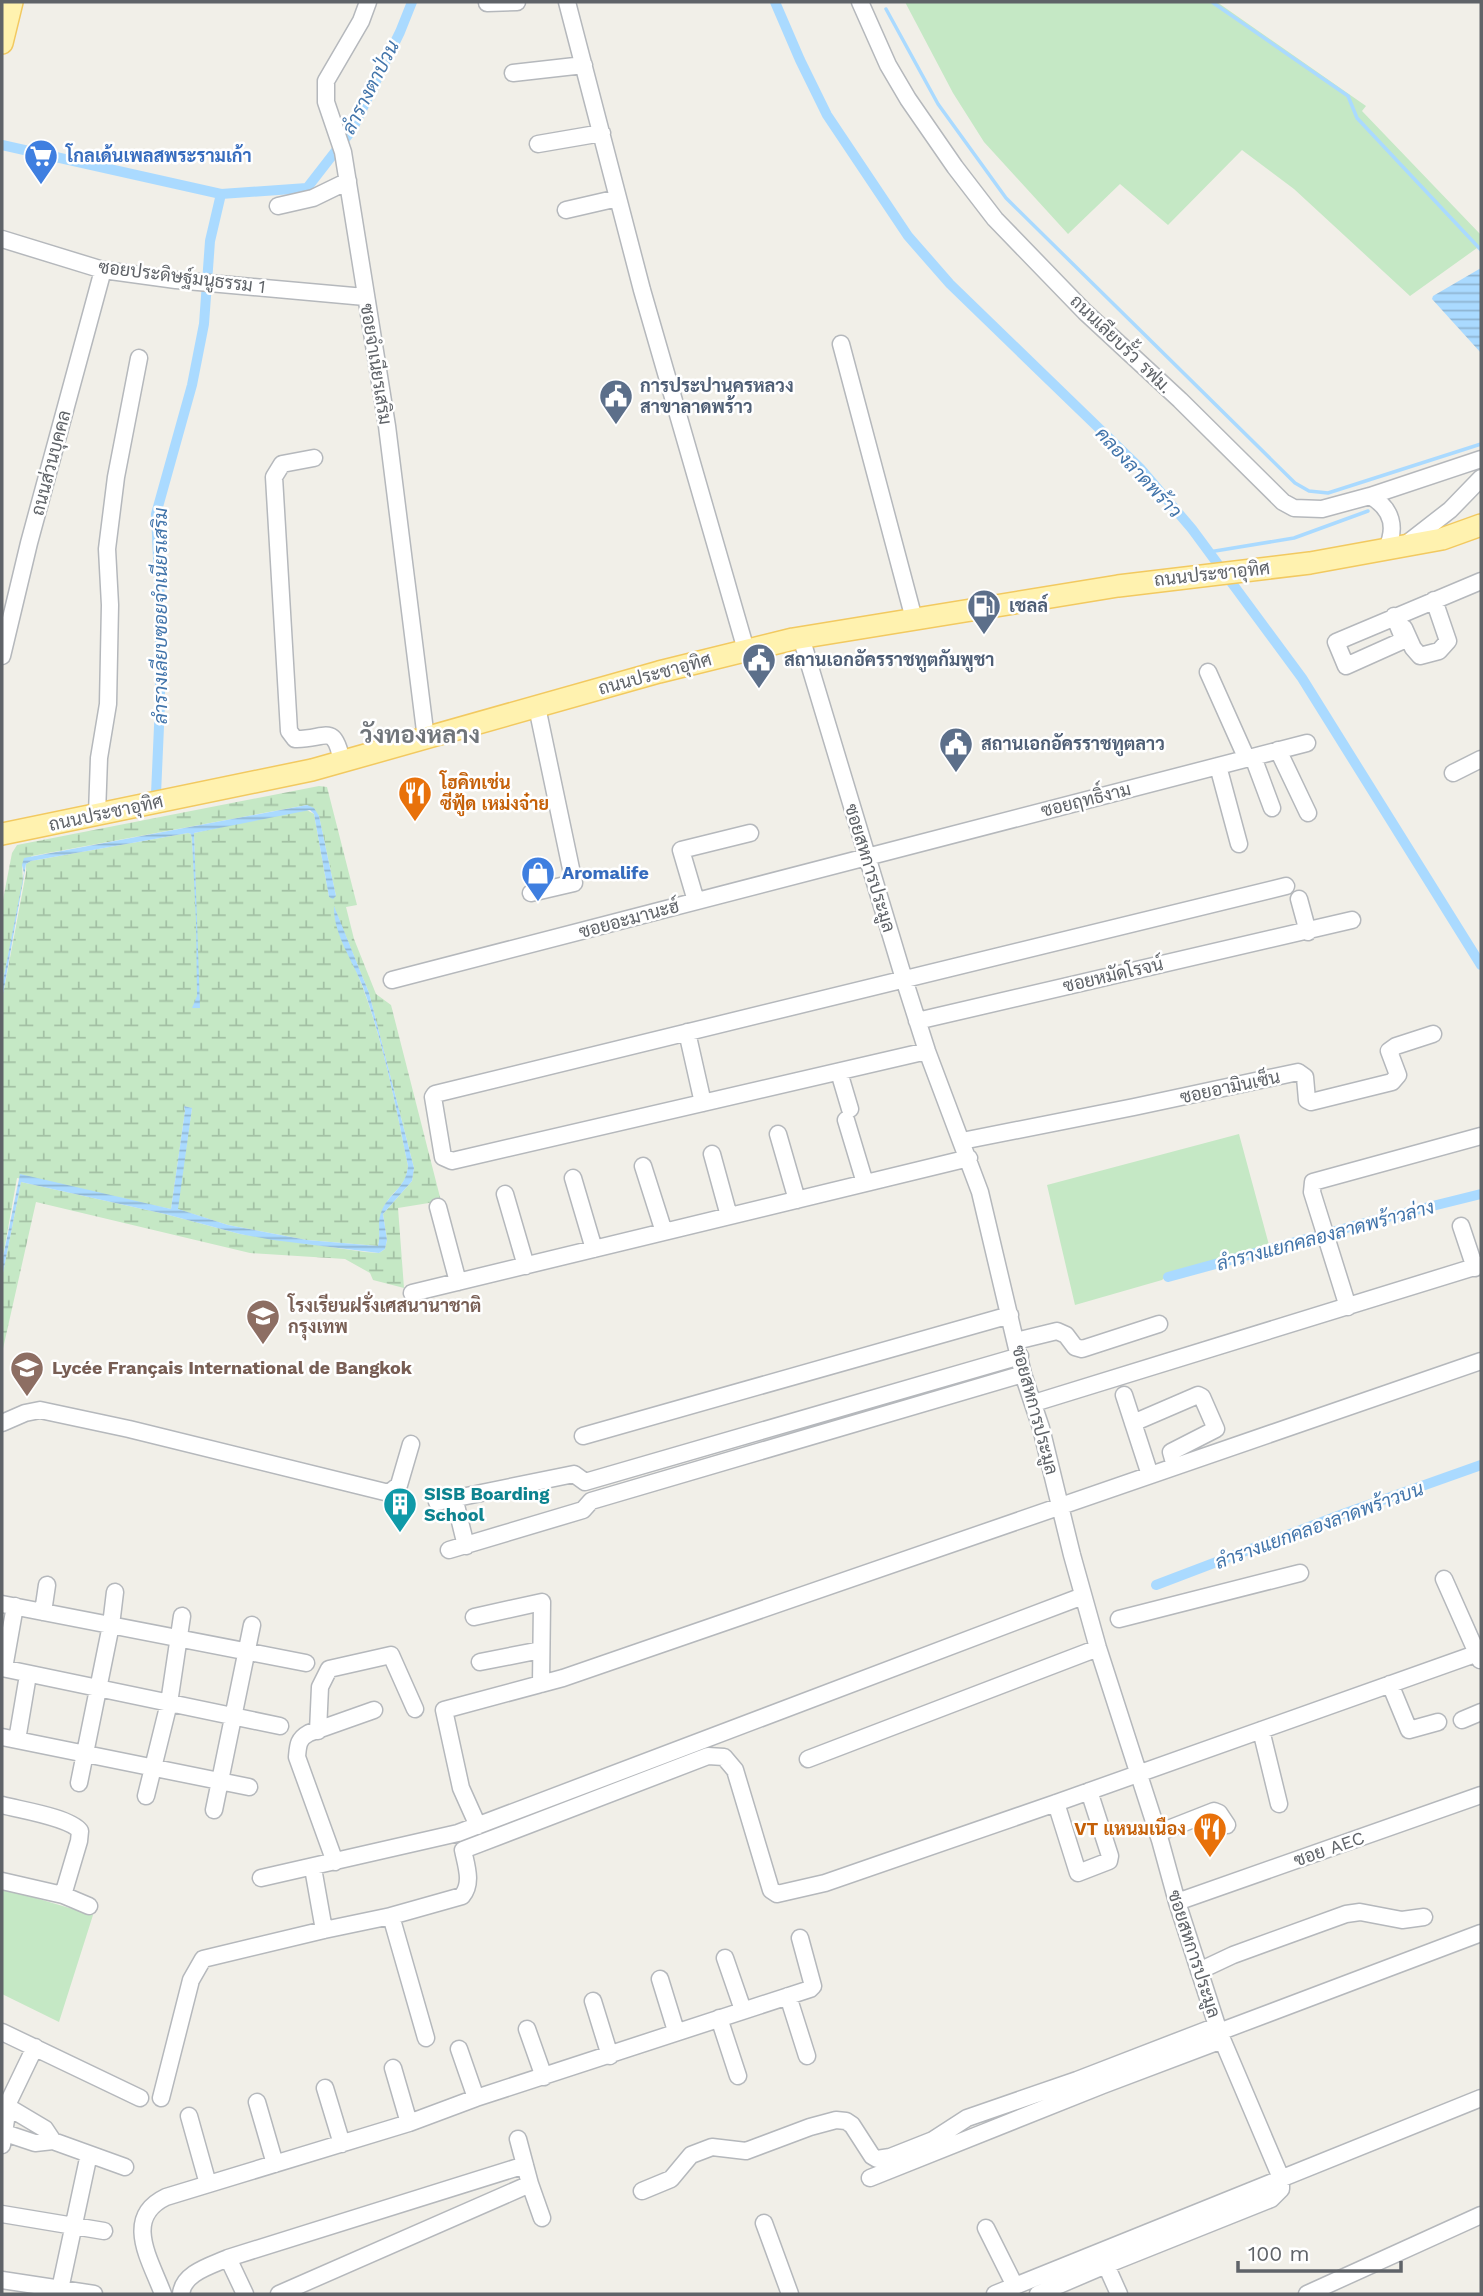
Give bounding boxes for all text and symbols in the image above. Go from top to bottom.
water label: ลำรางตาป่วน [336,36,404,138]
supermarket icon: โกลเด้นเพลสพระรามเก้า [22,137,60,186]
place label: โกลเด้นเพลสพระรามเก้า [65,143,252,166]
street label: ซอยประดิษฐ์มนูธรรม 1 [97,254,267,300]
street label: ถนนเลียบรั้ว รฟม. [1066,287,1180,397]
street label: ซอยจำเนียรเสริม [357,301,398,426]
place label: การประปานครหลวง สาขาลาดพร้าว [640,375,794,417]
public building icon: การประปานครหลวง สาขาลาดพร้าว [597,377,635,426]
street label: ถนนส่วนบุคคล [25,408,77,518]
water label: คลองลาดพร้าว [1091,422,1186,522]
water label: ลำรางเลียบซอยจำเนียรเสริม [148,507,172,724]
street label: ถนนประชาอุทิศ [1153,557,1271,592]
fuel station icon: เชลล์ [965,587,1003,636]
place label: เชลล์ [1009,593,1049,616]
public building icon: สถานเอกอัครราชทูตกัมพูชา [740,641,778,690]
street label: ถนนประชาอุทิศ [596,648,714,701]
place label: สถานเอกอัครราชทูตกัมพูชา [784,649,995,673]
district label: วังทองหลาง [360,720,480,749]
public building icon: สถานเอกอัครราชทูตลาว [937,725,975,774]
place label: สถานเอกอัครราชทูตลาว [981,733,1165,757]
place label: โฮคิทเช่น ซีฟู้ด เหม่งจ๋าย [439,770,549,817]
street label: ซอยฤทธิ์งาม [1037,773,1133,822]
restaurant icon: โฮคิทเช่น ซีฟู้ด เหม่งจ๋าย [396,774,434,823]
street label: ถนนประชาอุทิศ [47,790,165,837]
street label: ซอยสหการประมูล [838,801,900,936]
shop icon: Aromalife [519,854,557,903]
place label: Aromalife [562,862,649,883]
street label: ซอยอะมานะฮ์ [576,893,681,942]
street label: ซอยหมัดโรจน์ [1060,951,1165,996]
street label: ซอยอามินเซ็น [1177,1063,1282,1107]
water label: ลำรางแยกคลองลาดพร้าวล่าง [1214,1195,1437,1276]
place label: โรงเรียนฝรั่งเศสนานาชาติ กรุงเทพ [287,1291,481,1341]
school or university icon: โรงเรียนฝรั่งเศสนานาชาติ กรุงเทพ [244,1297,282,1346]
street label: ซอยสหการประมูล [1005,1343,1063,1478]
school or university icon: Lycée Français International de Bangkok [8,1349,46,1398]
place label: Lycée Français International de Bangkok [52,1357,413,1378]
water label: ลำรางแยกคลองลาดพร้าวบน [1212,1477,1426,1574]
place label: SISB Boarding School [424,1483,550,1525]
building icon: SISB Boarding School [381,1485,419,1534]
restaurant icon: VT แหนมเนือง [1191,1810,1229,1859]
place label: VT แหนมเนือง [1074,1817,1186,1839]
street label: ซอย AEC [1291,1827,1367,1870]
street label: ซอยสหการประมูล [1161,1887,1225,2021]
scale bar [1238,2230,1401,2274]
text: 100 m [1248,2241,1310,2266]

